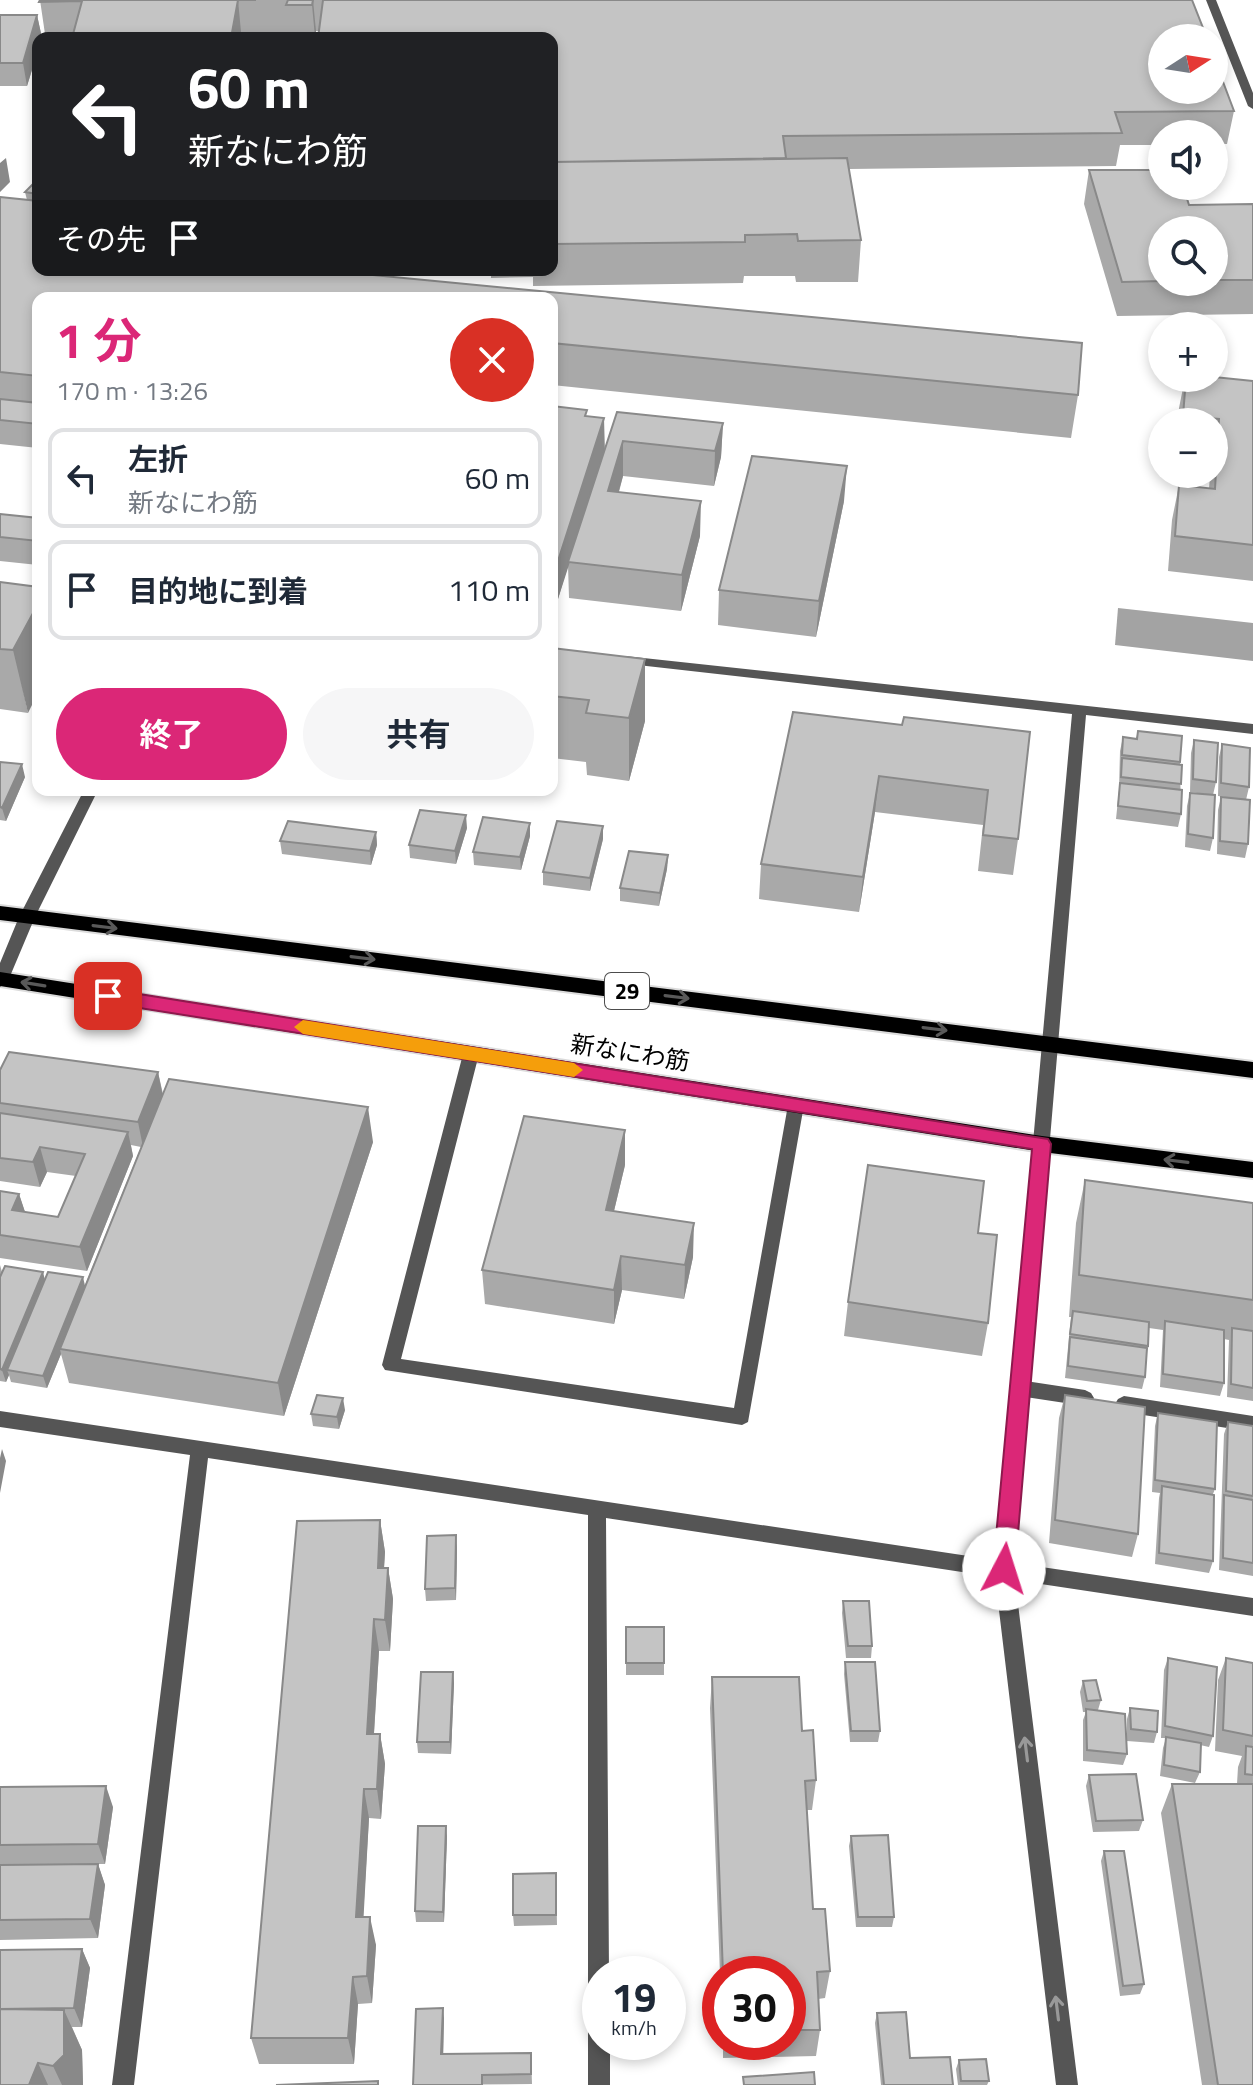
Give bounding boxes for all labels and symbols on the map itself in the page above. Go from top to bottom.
north arrow [1148,24,1228,104]
one-way arrow [91,919,118,934]
one-way arrow [349,951,376,966]
pin [74,962,142,1030]
road number: 29 [605,973,649,1009]
one-way arrow [21,976,46,991]
one-way arrow [664,990,689,1005]
one-way arrow [921,1022,948,1037]
street label: 新なにわ筋 [568,1025,692,1079]
one-way arrow [1163,1153,1189,1168]
position arrow [962,1527,1046,1611]
one-way arrow [1018,1737,1033,1763]
speed limit sign: 30 [702,1956,806,2060]
one-way arrow [1050,1995,1065,2021]

